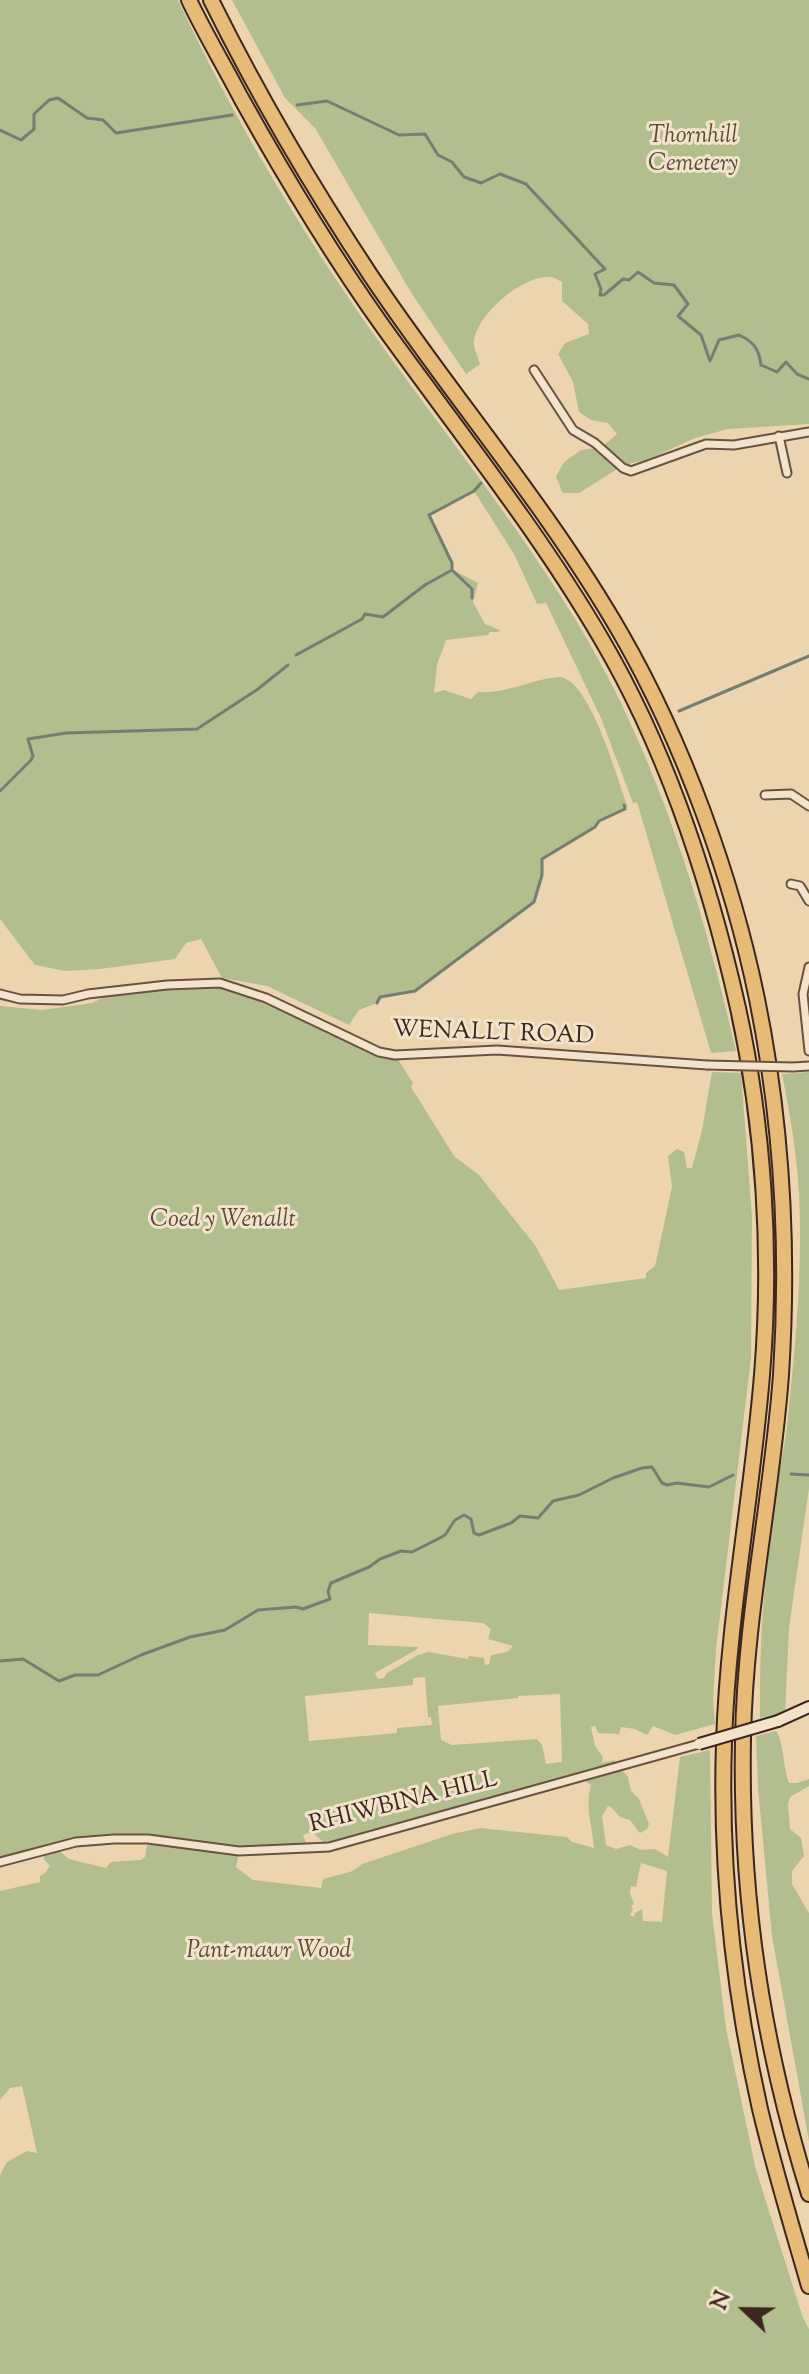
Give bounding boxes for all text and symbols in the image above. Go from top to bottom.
park label: Thornhill Cemetery [648,124,738,180]
street label: WENALLT ROAD [391,1017,595,1053]
park label: Coed y Wenallt [150,1208,296,1236]
street label: RHIWBINA HILL [307,1767,501,1841]
park label: Pant-mawr Wood [187,1939,351,1967]
north arrow [705,2270,785,2350]
text: N [705,2287,741,2315]

